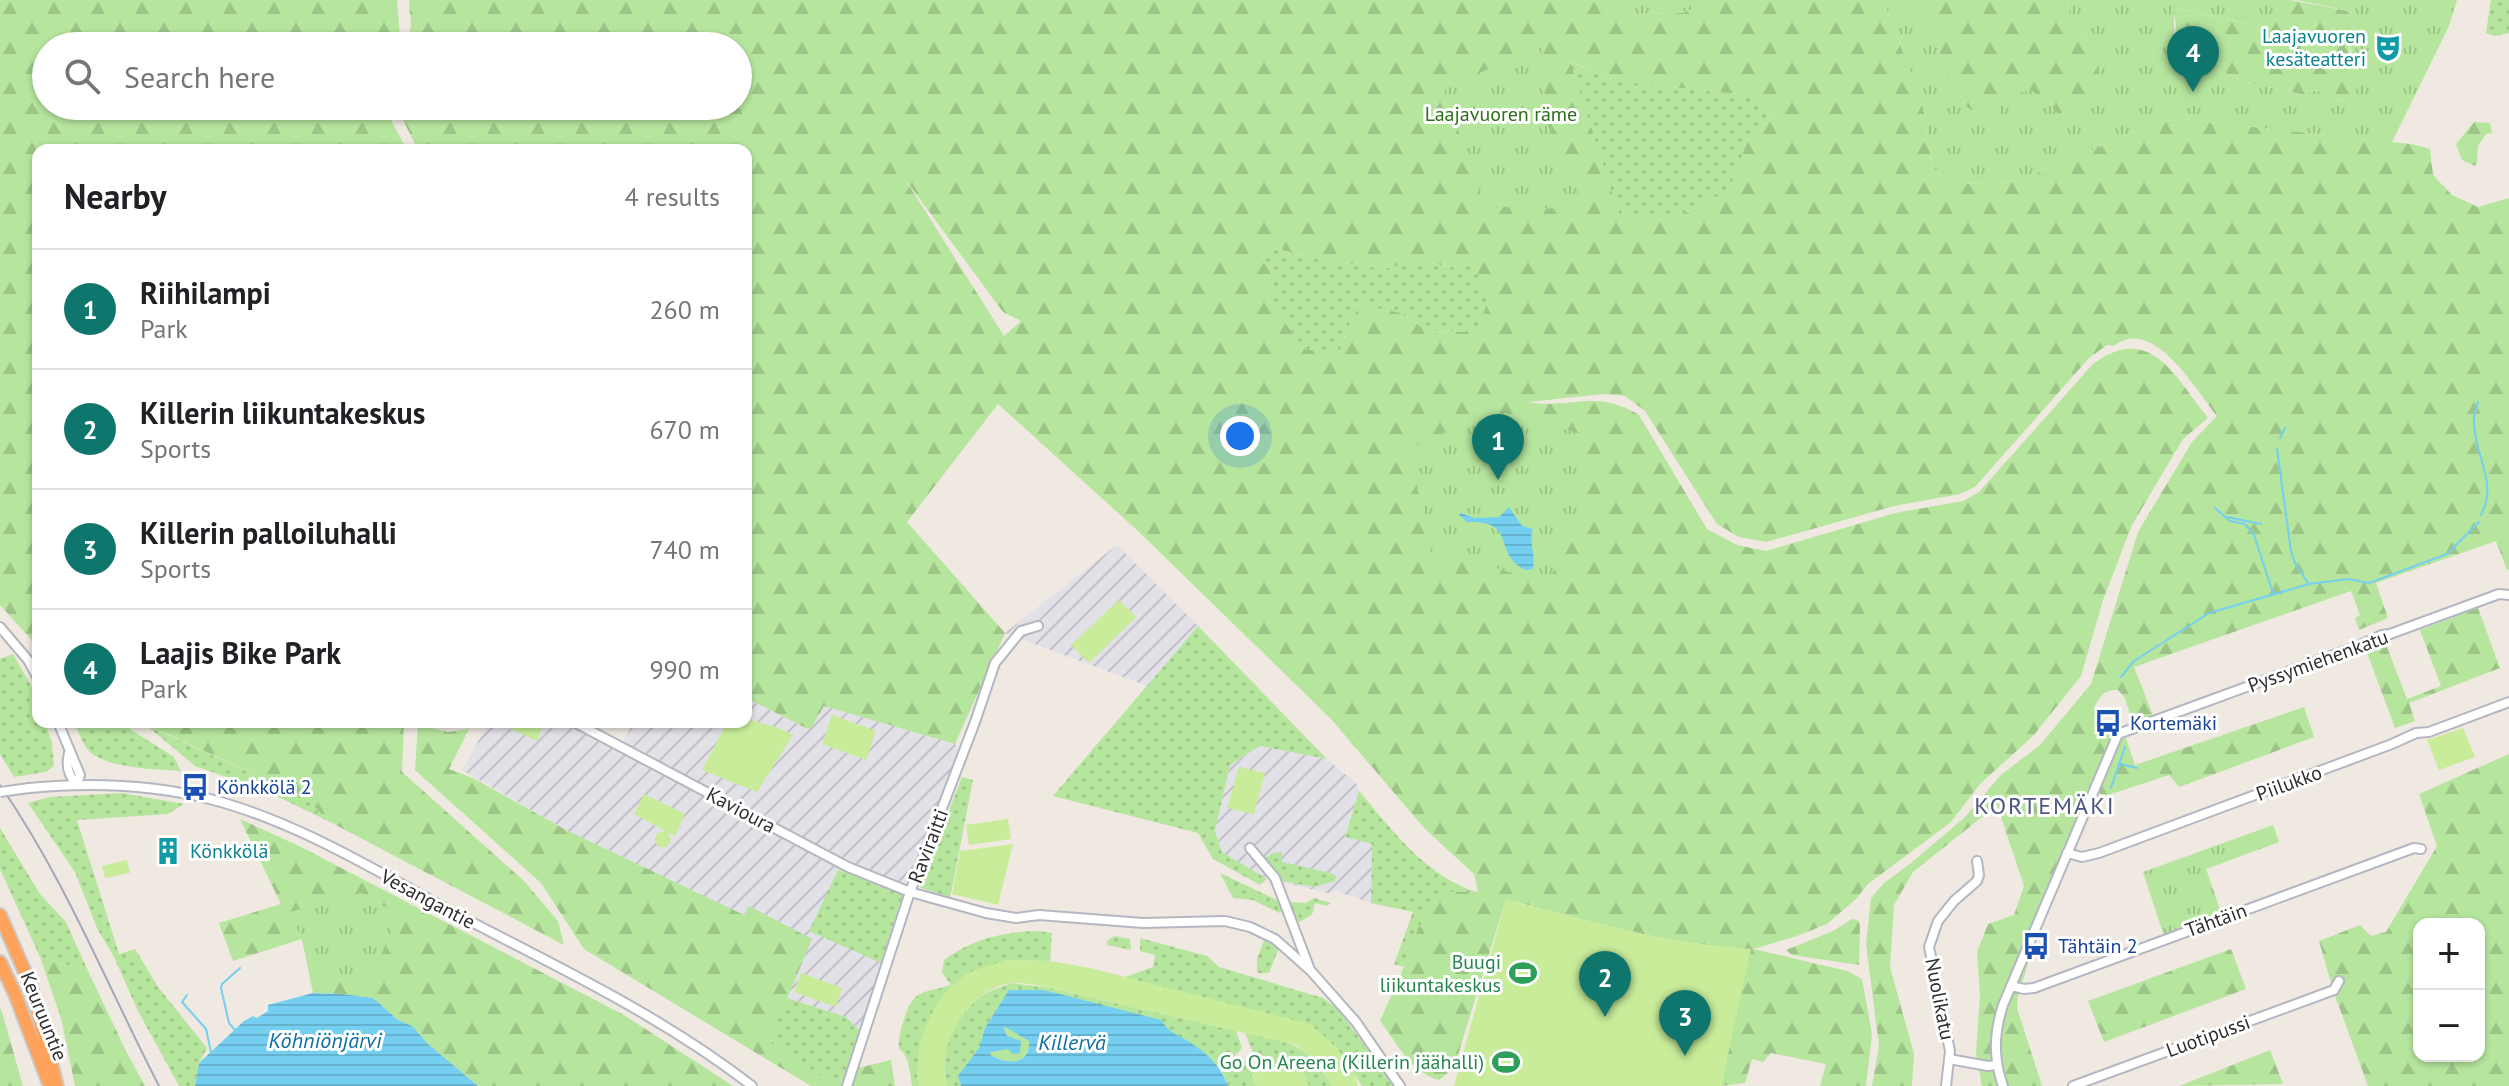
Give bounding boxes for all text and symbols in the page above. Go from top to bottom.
place label: Laajavuoren kesäteatteri [2262,23,2366,72]
pin: 4 [2167,26,2219,92]
search box [32,32,752,120]
theatre icon: Laajavuoren kesäteatteri [2373,33,2403,63]
icon: search [60,54,104,98]
text: Search here [124,57,275,96]
park label: Laajavuoren räme [1425,101,1577,127]
text: Nearby [64,174,166,218]
text: 4 results [625,180,720,213]
text: Riihilampi [140,273,271,312]
text: 1 [83,293,97,326]
text: 260 m [649,293,720,326]
text: Park [140,312,188,345]
text: Killerin liikuntakeskus [140,393,425,432]
text: 2 [83,413,97,446]
text: 670 m [649,413,720,446]
pin: 1 [1472,414,1524,480]
your location [1220,416,1260,456]
text: Sports [140,432,211,465]
text: Killerin palloiluhalli [140,513,397,552]
text: 3 [83,533,97,566]
text: 740 m [649,533,720,566]
text: Sports [140,552,211,585]
street label: Pyssymiehenkatu [2244,624,2392,698]
text: Laajis Bike Park [140,633,341,672]
text: 4 [83,653,97,686]
text: 990 m [649,653,720,686]
text: Park [140,672,188,705]
bus stop icon: Kortemäki [2093,708,2123,738]
place label: Kortemäki [2130,710,2217,736]
street label: Piilukko [2253,759,2325,807]
bus stop icon: Könkkölä 2 [180,772,210,802]
place label: Könkkölä 2 [217,774,312,800]
street label: Kavioura [702,781,780,839]
district label: KORTEMÄKI [1974,790,2116,821]
street label: Raviraitti [902,805,954,887]
building icon: Könkkölä [153,836,183,866]
place label: Könkkölä [190,838,268,864]
street label: Vesangantie [375,863,480,935]
street label: Tähtäin [2182,897,2250,943]
map controls [2413,918,2485,1062]
button: + [2413,918,2485,990]
bus stop icon: Tähtäin 2 [2021,931,2051,961]
place label: Tähtäin 2 [2058,933,2138,959]
place label: Buugi liikuntakeskus [1380,949,1501,998]
pin: 2 [1579,951,1631,1017]
street label: Nuolikatu [1919,956,1961,1042]
sports icon: Buugi liikuntakeskus [1508,958,1538,988]
street label: Keuruuntie [14,968,74,1064]
pin: 3 [1659,990,1711,1056]
button: − [2413,990,2485,1062]
street label: Luotipussi [2162,1009,2254,1063]
water label: Köhniönjärvi [268,1026,383,1054]
water label: Killervä [1038,1028,1106,1056]
sports icon: Go On Areena (Killerin jäähalli) [1491,1047,1521,1077]
place label: Go On Areena (Killerin jäähalli) [1219,1049,1484,1075]

